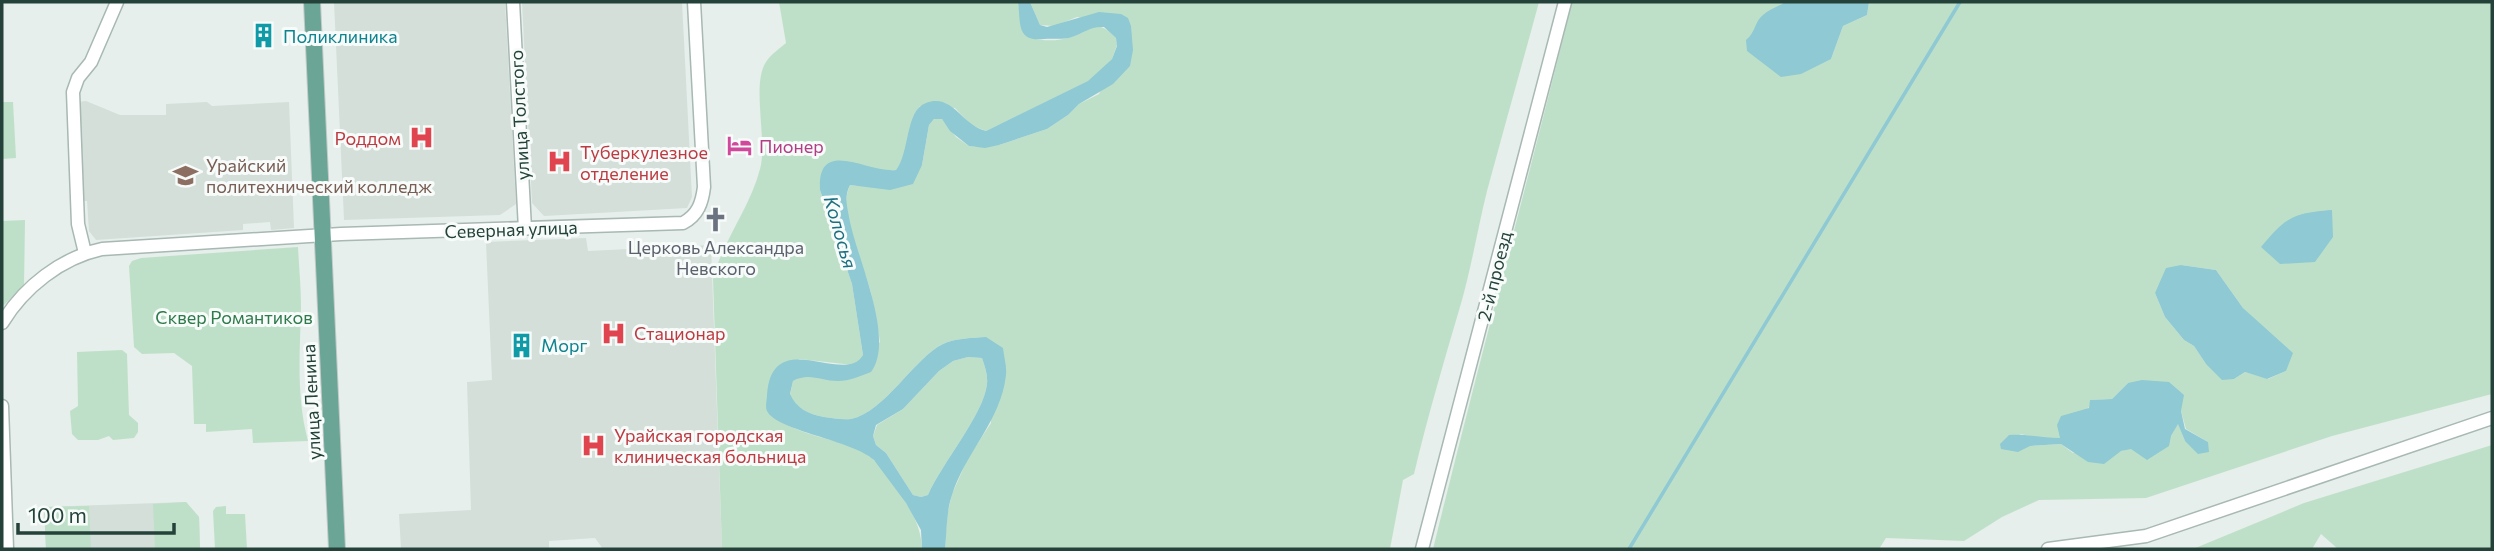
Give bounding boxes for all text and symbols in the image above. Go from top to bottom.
building icon: Поликлиника [249,22,277,50]
place label: Поликлиника [283,25,398,47]
street label: улица Толстого [505,49,533,181]
hospital icon: Роддом [407,124,435,152]
place label: Роддом [334,127,401,149]
hotel icon: Пионер [725,132,753,160]
place label: Пионер [759,135,824,157]
place label: Туберкулезное отделение [580,141,708,184]
hospital icon: Туберкулезное отделение [546,148,574,176]
place label: Урайский политехнический колледж [206,154,432,197]
school or university icon: Урайский политехнический колледж [172,161,200,189]
water label: Колосья [820,193,862,271]
church icon: Церковь Александра Невского [702,206,730,234]
street label: Северная улица [444,216,578,242]
street label: 2-й проезд [1472,228,1516,323]
place label: Церковь Александра Невского [628,236,804,279]
park label: Сквер Романтиков [155,306,313,328]
hospital icon: Стационар [600,319,628,347]
place label: Стационар [634,322,726,344]
building icon: Морг [507,331,535,359]
place label: Морг [541,334,587,356]
street label: улица Ленина [297,344,325,460]
place label: Урайская городская клиническая больница [614,424,806,467]
hospital icon: Урайская городская клиническая больница [580,431,608,459]
scale bar [18,491,173,536]
text: 100 m [28,502,87,527]

